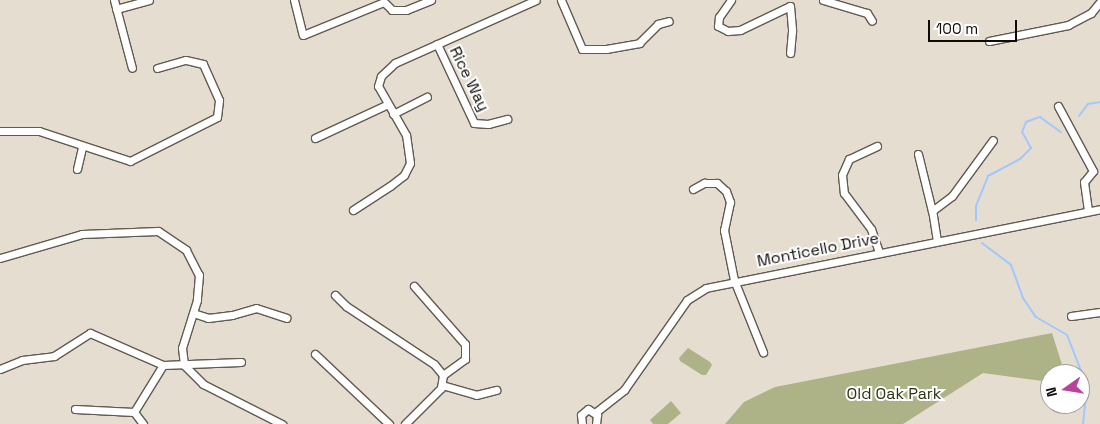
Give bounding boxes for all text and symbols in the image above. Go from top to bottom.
scale bar [930,10,1019,42]
text: 100 m [936,19,978,38]
street label: Rice Way [445,43,493,115]
street label: Monticello Drive [755,229,881,271]
north arrow [1040,364,1090,414]
park label: Old Oak Park [847,384,941,404]
text: N [1042,386,1061,399]

